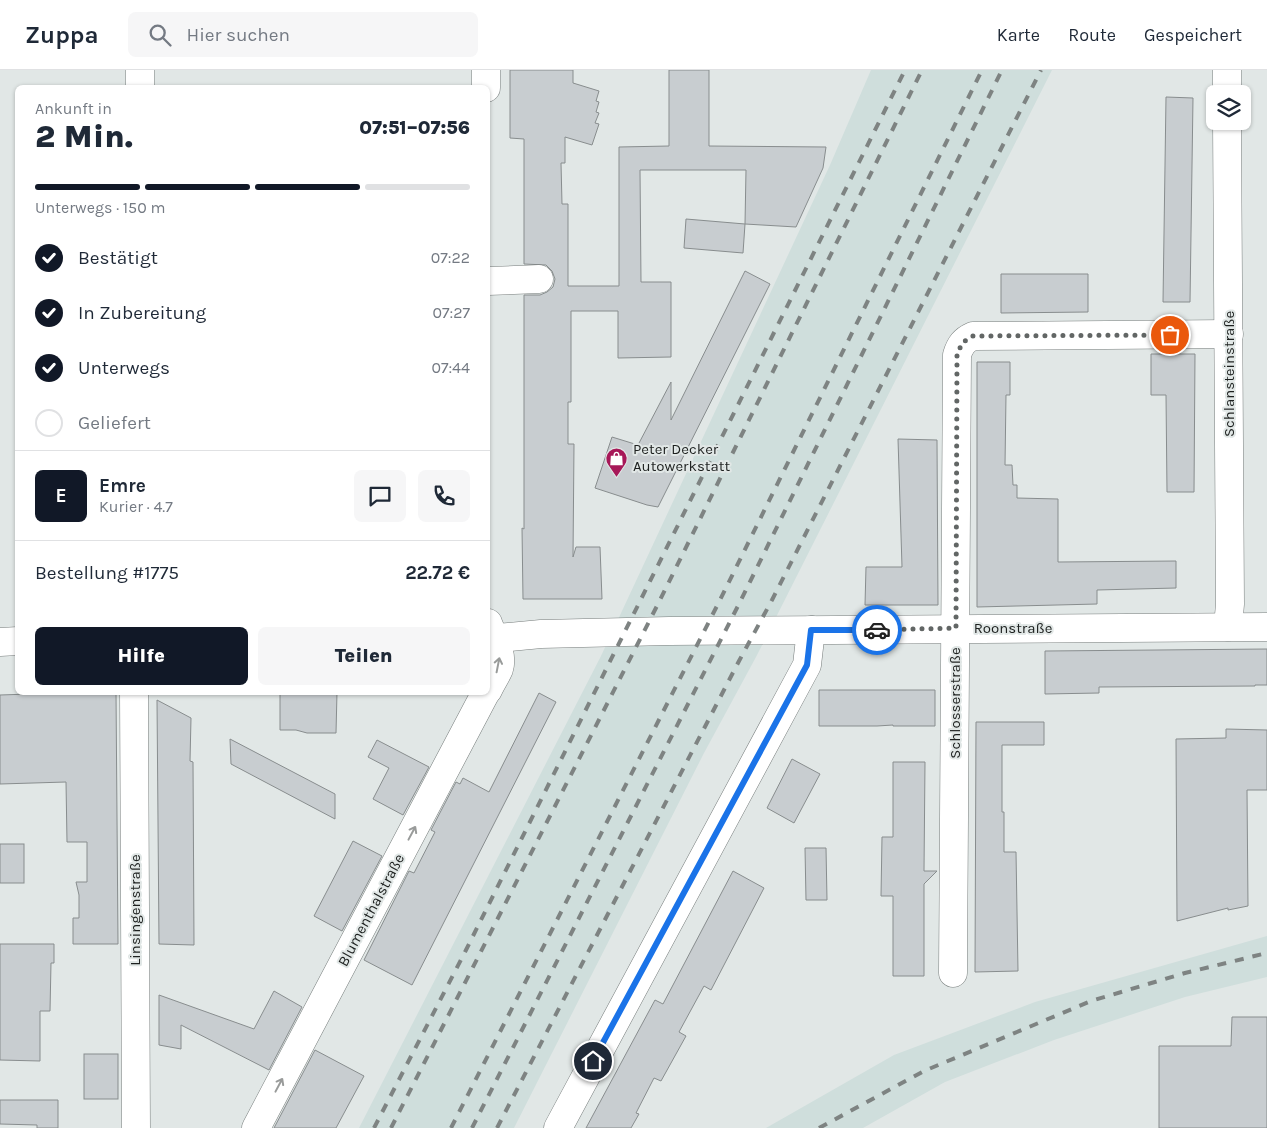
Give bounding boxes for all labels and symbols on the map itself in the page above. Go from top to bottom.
street label: Schlansteinstraße [1220,311,1238,437]
pin [1149,314,1191,356]
place label: Peter Decker Autowerkstatt [633,440,730,475]
shop icon: Peter Decker Autowerkstatt [605,446,629,477]
courier [852,605,902,655]
street label: Roonstraße [974,619,1052,637]
street label: Schlosserstraße [946,647,964,759]
one-way arrow [494,657,503,673]
one-way arrow [408,826,417,841]
street label: Blumenthalstraße [334,851,408,969]
street label: Linsingenstraße [126,854,144,966]
pin [572,1040,614,1082]
one-way arrow [275,1078,284,1093]

